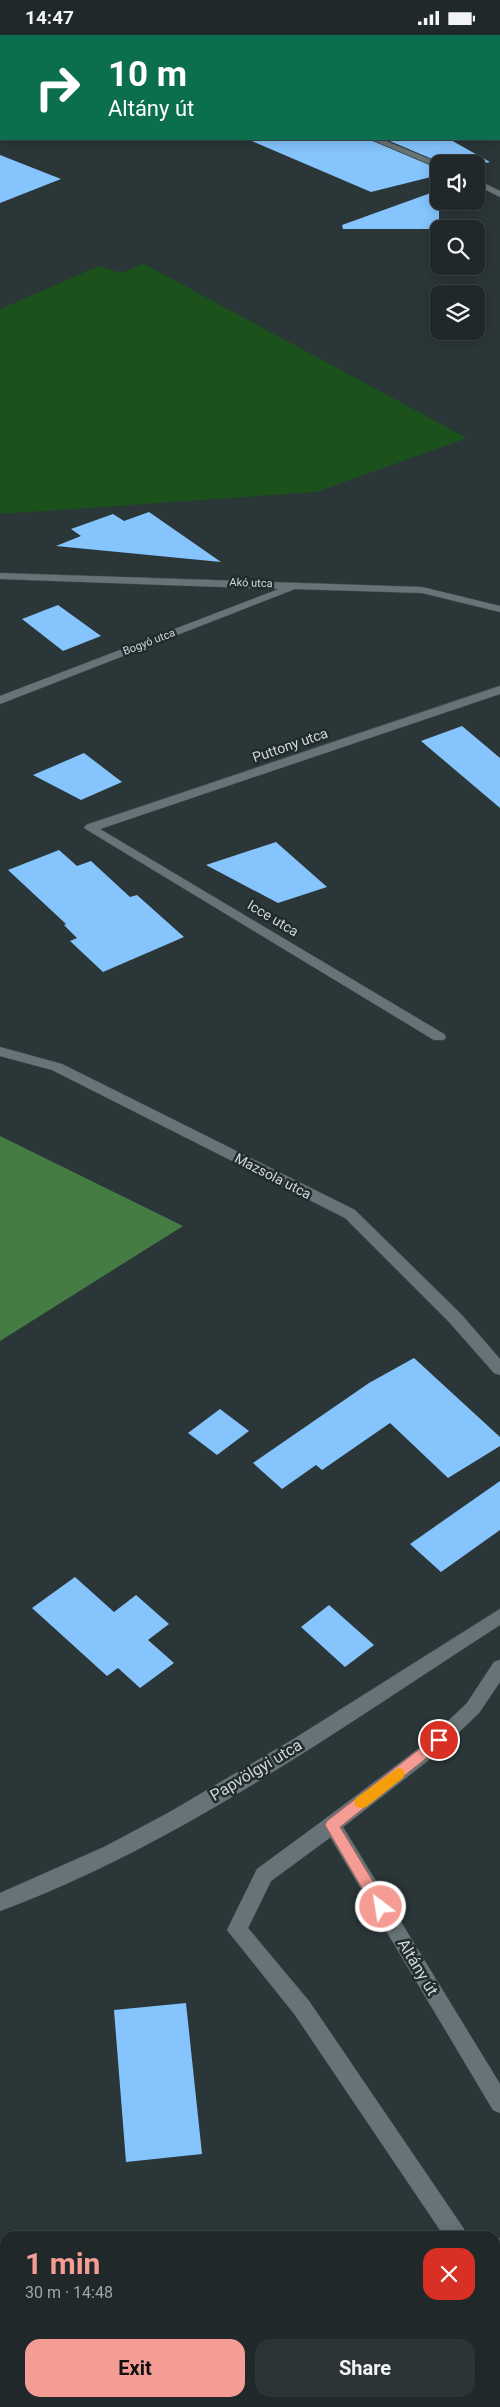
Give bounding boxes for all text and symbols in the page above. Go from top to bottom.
text: 14:47 [25,6,74,29]
text: 10 m [108,54,187,95]
icon: right [25,55,90,120]
text: Altány út [108,96,194,121]
map controls [430,155,485,340]
button: sound [430,155,485,210]
button: search [430,220,485,275]
button: layers [430,285,485,340]
street label: Akó utca [229,576,273,590]
street label: Bogyó utca [121,626,177,658]
street label: Puttony utca [250,725,330,765]
street label: Icce utca [245,897,301,939]
street label: Mazsola utca [232,1150,314,1202]
pin [418,1719,460,1761]
icon: arrive [425,1726,453,1754]
street label: Papvölgyi utca [207,1735,305,1805]
position arrow [354,1880,406,1932]
street label: Altány út [394,1935,442,1999]
text: 1 min [25,2246,100,2281]
button: close [423,2248,475,2300]
text: 30 m · 14:48 [25,2283,113,2302]
button: Exit [25,2339,245,2397]
button: Share [255,2339,475,2397]

